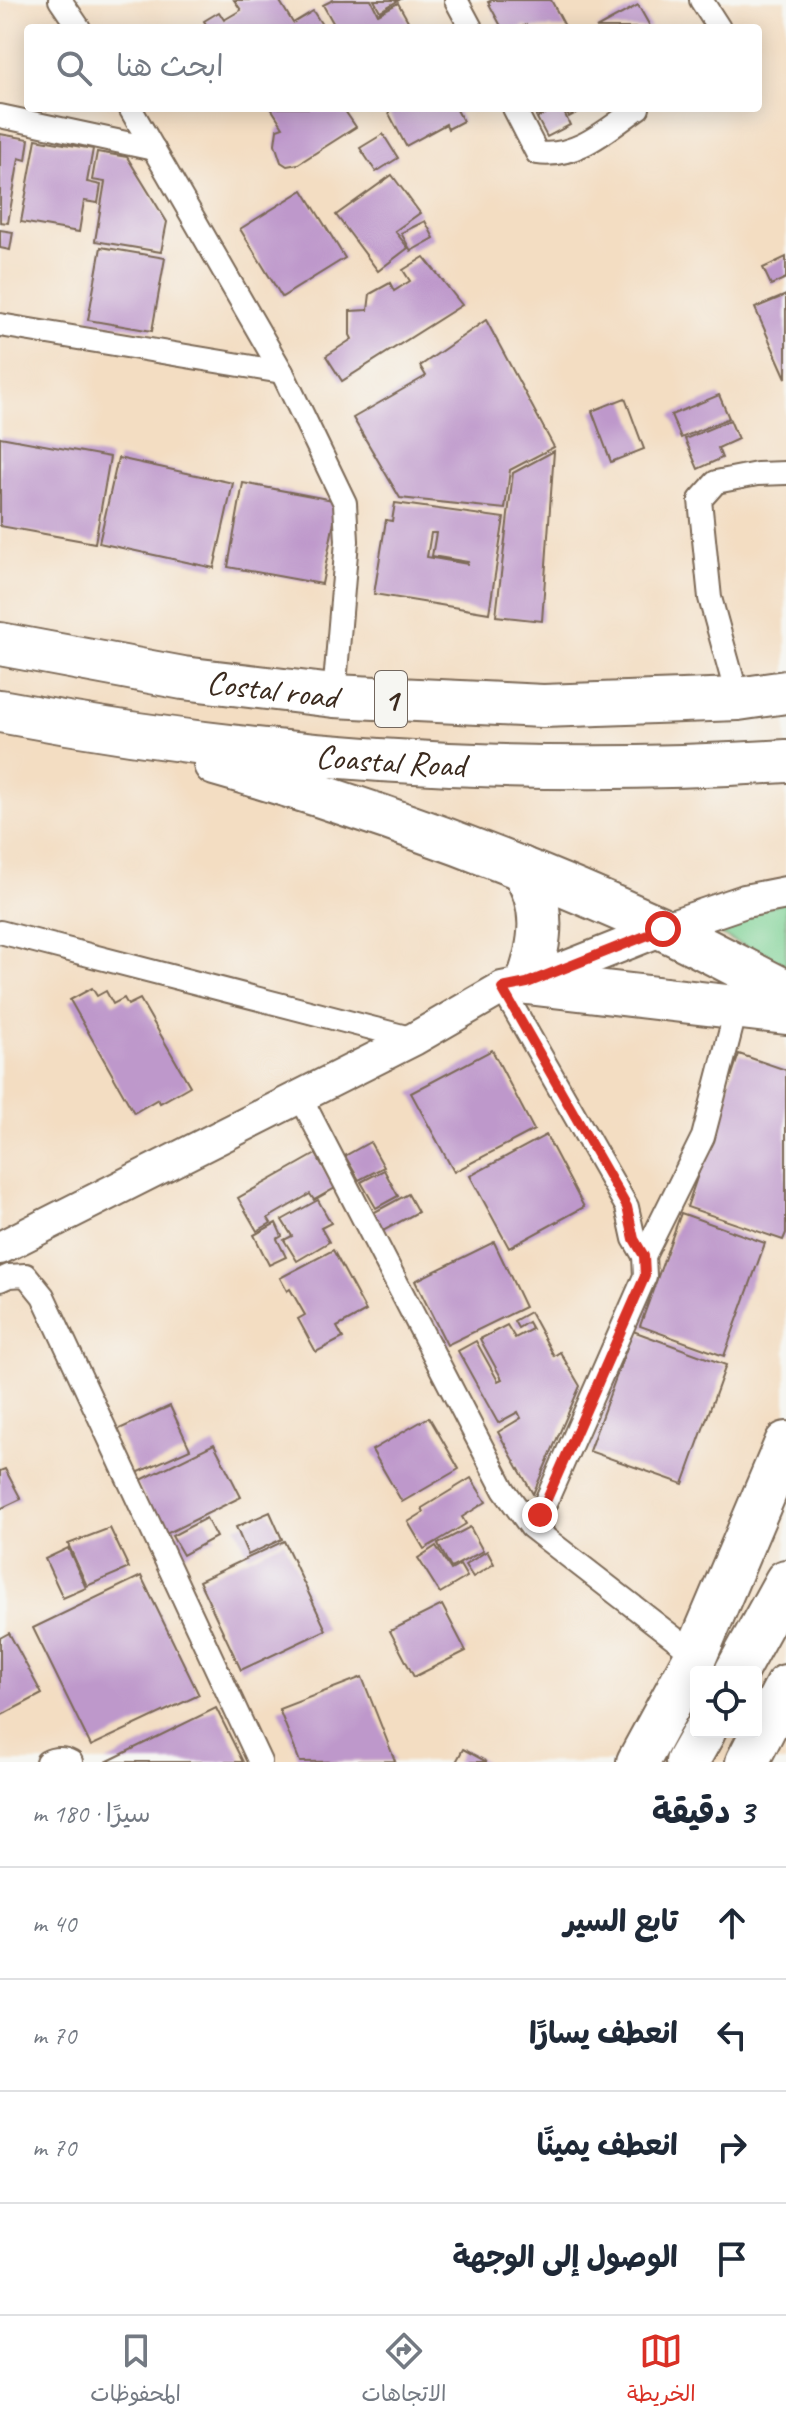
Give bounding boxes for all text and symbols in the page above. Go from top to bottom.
search box [24,24,762,112]
icon: search [52,46,96,90]
text: ابحث هنا [116,47,224,85]
street label: Costal road [205,660,345,718]
road number: 1 [375,671,407,727]
street label: Coastal Road [314,734,471,786]
route start [645,911,681,947]
route end [522,1497,558,1533]
map controls [690,1666,762,1738]
button: locate [690,1666,762,1738]
text: 3 دقيقة [652,1790,754,1833]
text: سيرًا · 180 m [32,1797,151,1830]
icon: ahead [710,1901,754,1945]
text: تابع السير [564,1902,678,1940]
text: 40 m [32,1907,76,1940]
icon: left [710,2013,754,2057]
text: انعطف يسارًا [529,2014,678,2052]
text: 70 m [32,2019,76,2052]
icon: right [710,2125,754,2169]
text: انعطف يمينًا [537,2126,678,2164]
text: 70 m [32,2131,76,2164]
icon: arrive [710,2237,754,2281]
text: الوصول إلى الوجهة [453,2238,678,2276]
tab: المحفوظات [90,2329,181,2413]
tab: الاتجاهات [362,2329,446,2413]
tab: الخريطة [627,2329,696,2413]

